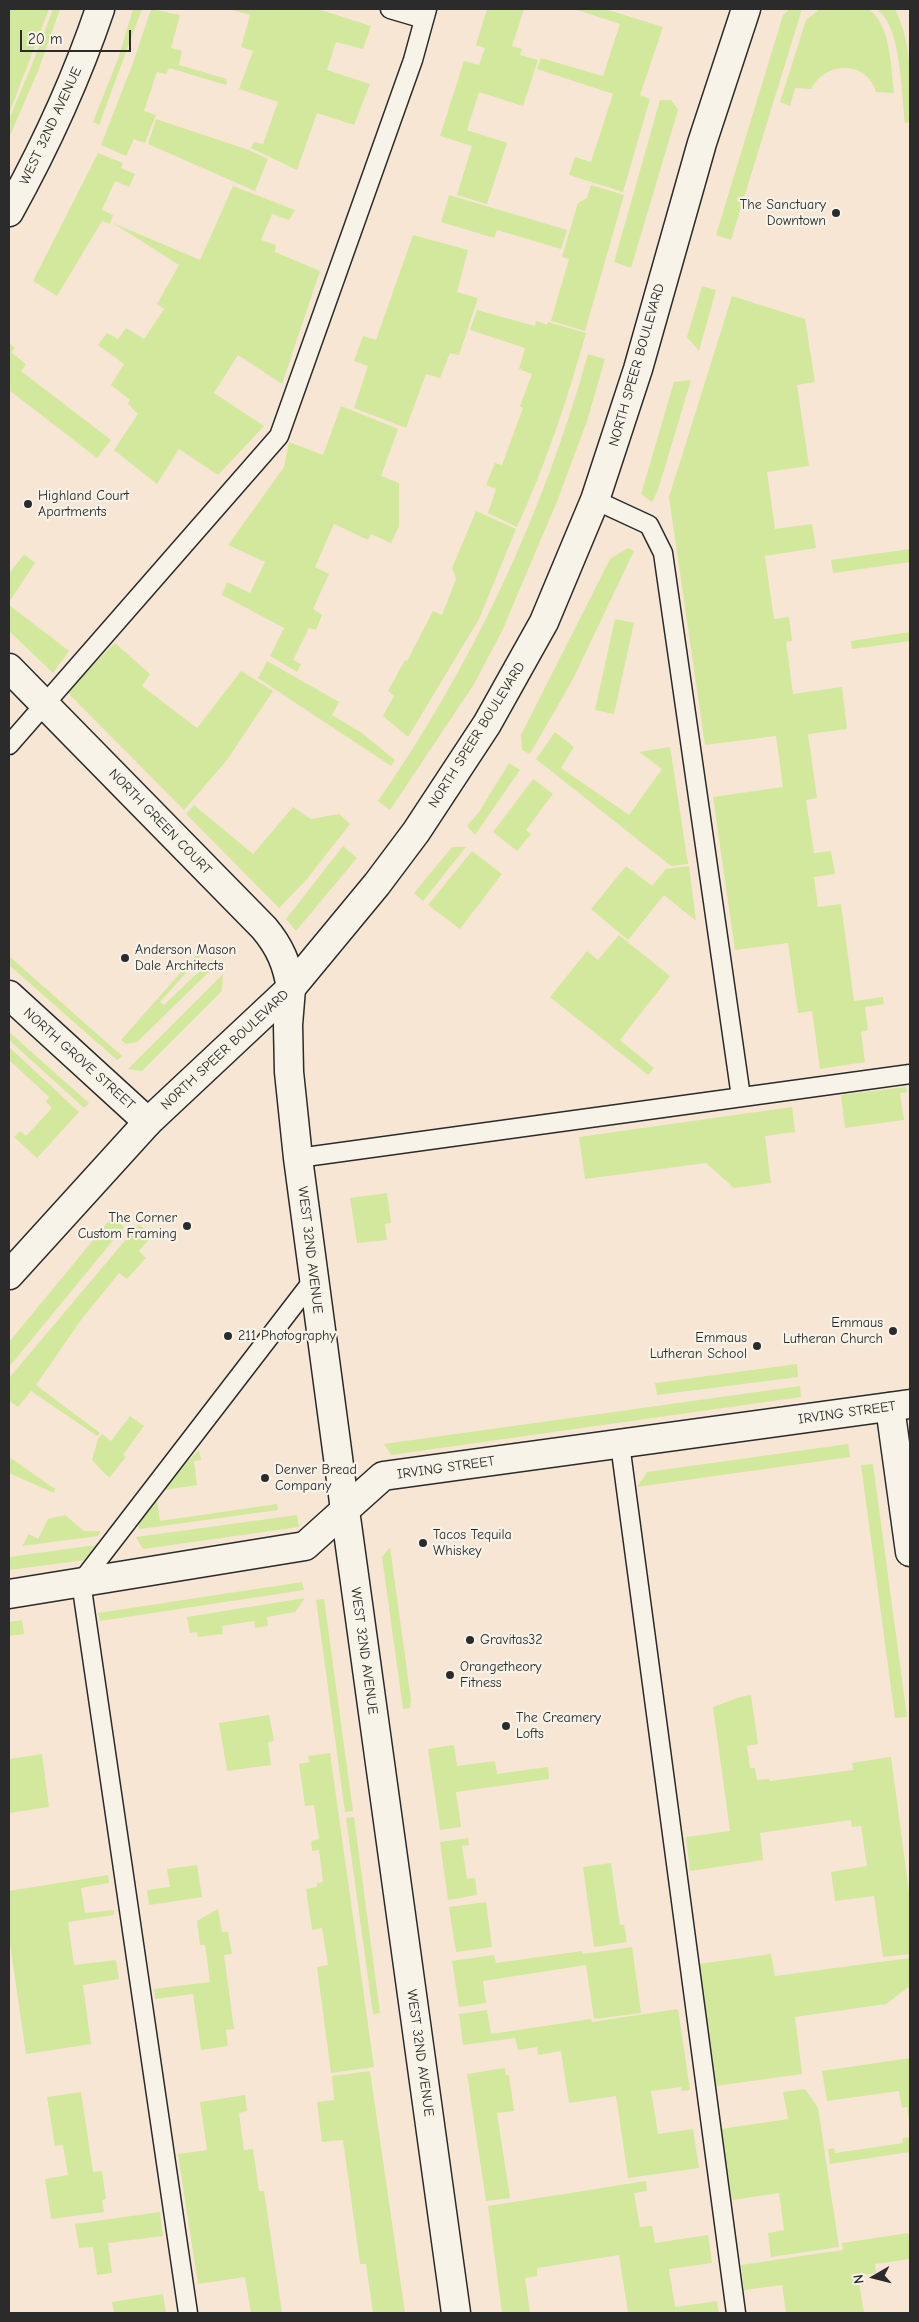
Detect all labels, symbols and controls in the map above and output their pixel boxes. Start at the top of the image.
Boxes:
scale bar [22,20,134,52]
text: 20 m [28,30,62,48]
street label: WEST 32ND AVENUE [16,64,86,188]
place label: The Sanctuary Downtown [740,197,826,230]
marker: The Sanctuary Downtown [830,207,842,219]
street label: NORTH SPEER BOULEVARD [606,282,668,448]
place label: Highland Court Apartments [38,488,129,520]
marker: Highland Court Apartments [22,498,34,510]
street label: NORTH SPEER BOULEVARD [425,659,529,811]
street label: NORTH GREEN COURT [105,766,215,878]
place label: Anderson Mason Dale Architects [135,942,236,974]
marker: Anderson Mason Dale Architects [119,952,131,964]
street label: NORTH SPEER BOULEVARD [158,986,292,1114]
street label: NORTH GROVE STREET [20,1005,138,1113]
street label: WEST 32ND AVENUE [294,1185,326,1315]
place label: The Corner Custom Framing [78,1210,177,1242]
marker: The Corner Custom Framing [181,1220,193,1232]
place label: Emmaus Lutheran Church [783,1315,883,1348]
marker: Emmaus Lutheran Church [887,1325,899,1337]
place label: 211 Photography [238,1328,336,1344]
marker: 211 Photography [222,1330,234,1342]
place label: Emmaus Lutheran School [650,1330,747,1362]
marker: Emmaus Lutheran School [751,1340,763,1352]
street label: IRVING STREET [797,1398,897,1428]
street label: IRVING STREET [396,1453,496,1483]
place label: Denver Bread Company [275,1462,357,1494]
marker: Denver Bread Company [259,1472,271,1484]
place label: Tacos Tequila Whiskey [433,1527,512,1560]
marker: Tacos Tequila Whiskey [417,1537,429,1549]
street label: WEST 32ND AVENUE [347,1586,381,1716]
place label: Gravitas32 [480,1632,543,1648]
marker: Gravitas32 [464,1634,476,1646]
place label: Orangetheory Fitness [460,1659,541,1691]
marker: Orangetheory Fitness [444,1669,456,1681]
place label: The Creamery Lofts [516,1710,601,1742]
marker: The Creamery Lofts [500,1720,512,1732]
street label: WEST 32ND AVENUE [403,1988,437,2118]
north arrow [849,2252,899,2302]
text: N [850,2273,868,2285]

